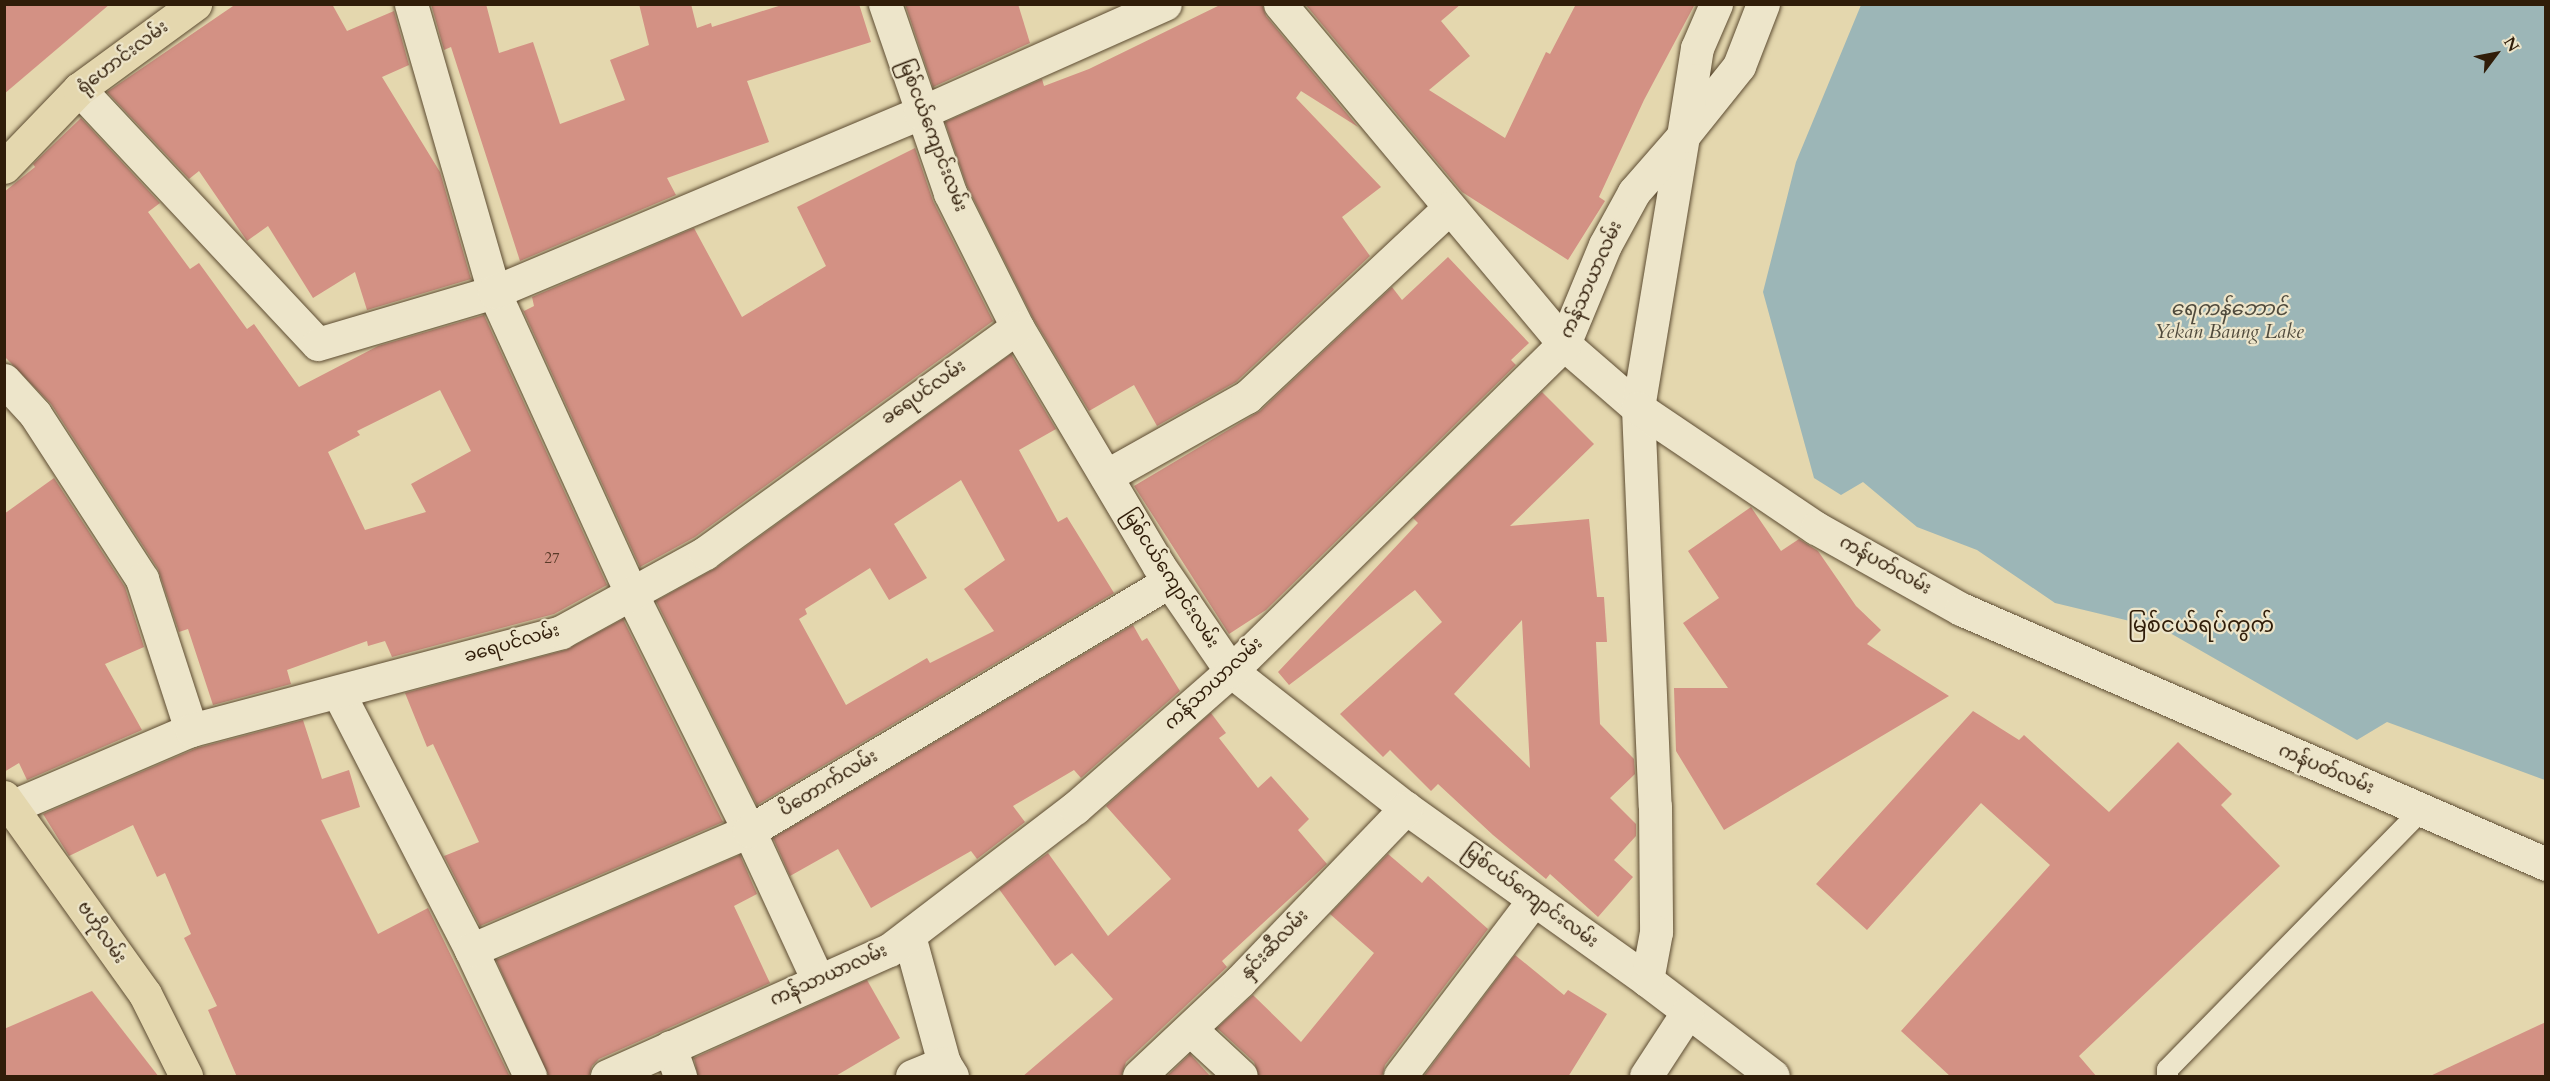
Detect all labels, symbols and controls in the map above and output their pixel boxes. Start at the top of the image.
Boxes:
street label: ရုံဟောင်းလမ်း [73,17,173,99]
north arrow [2466,24,2526,84]
text: N [2498,33,2524,56]
street label: မြစ်ငယ်ကျောင်းလမ်း [893,57,971,215]
street label: ကန်သာယာလမ်း [1556,218,1628,342]
water label: ရေကန်ဘောင် Yekan Baung Lake [2154,297,2304,344]
street label: ခရေပင်လမ်း [878,356,970,430]
street label: မြစ်ငယ်ကျောင်းလမ်း [1117,506,1223,652]
street label: ကန်ပတ်လမ်း [1835,532,1935,600]
house number: 27 [544,550,560,568]
district label: မြစ်ငယ်ရပ်ကွက် [2128,613,2274,639]
street label: ခရေပင်လမ်း [462,620,562,668]
street label: ကန်သာယာလမ်း [1161,633,1267,735]
street label: ကန်ပတ်လမ်း [2275,740,2377,800]
street label: ပိတောက်လမ်း [776,746,882,822]
street label: မြစ်ငယ်ကျောင်းလမ်း [1458,841,1602,953]
street label: ဗဟိုလမ်း [72,898,130,968]
street label: နှင်းဆီလမ်း [1237,906,1313,984]
street label: ကန်သာယာလမ်း [767,940,891,1012]

